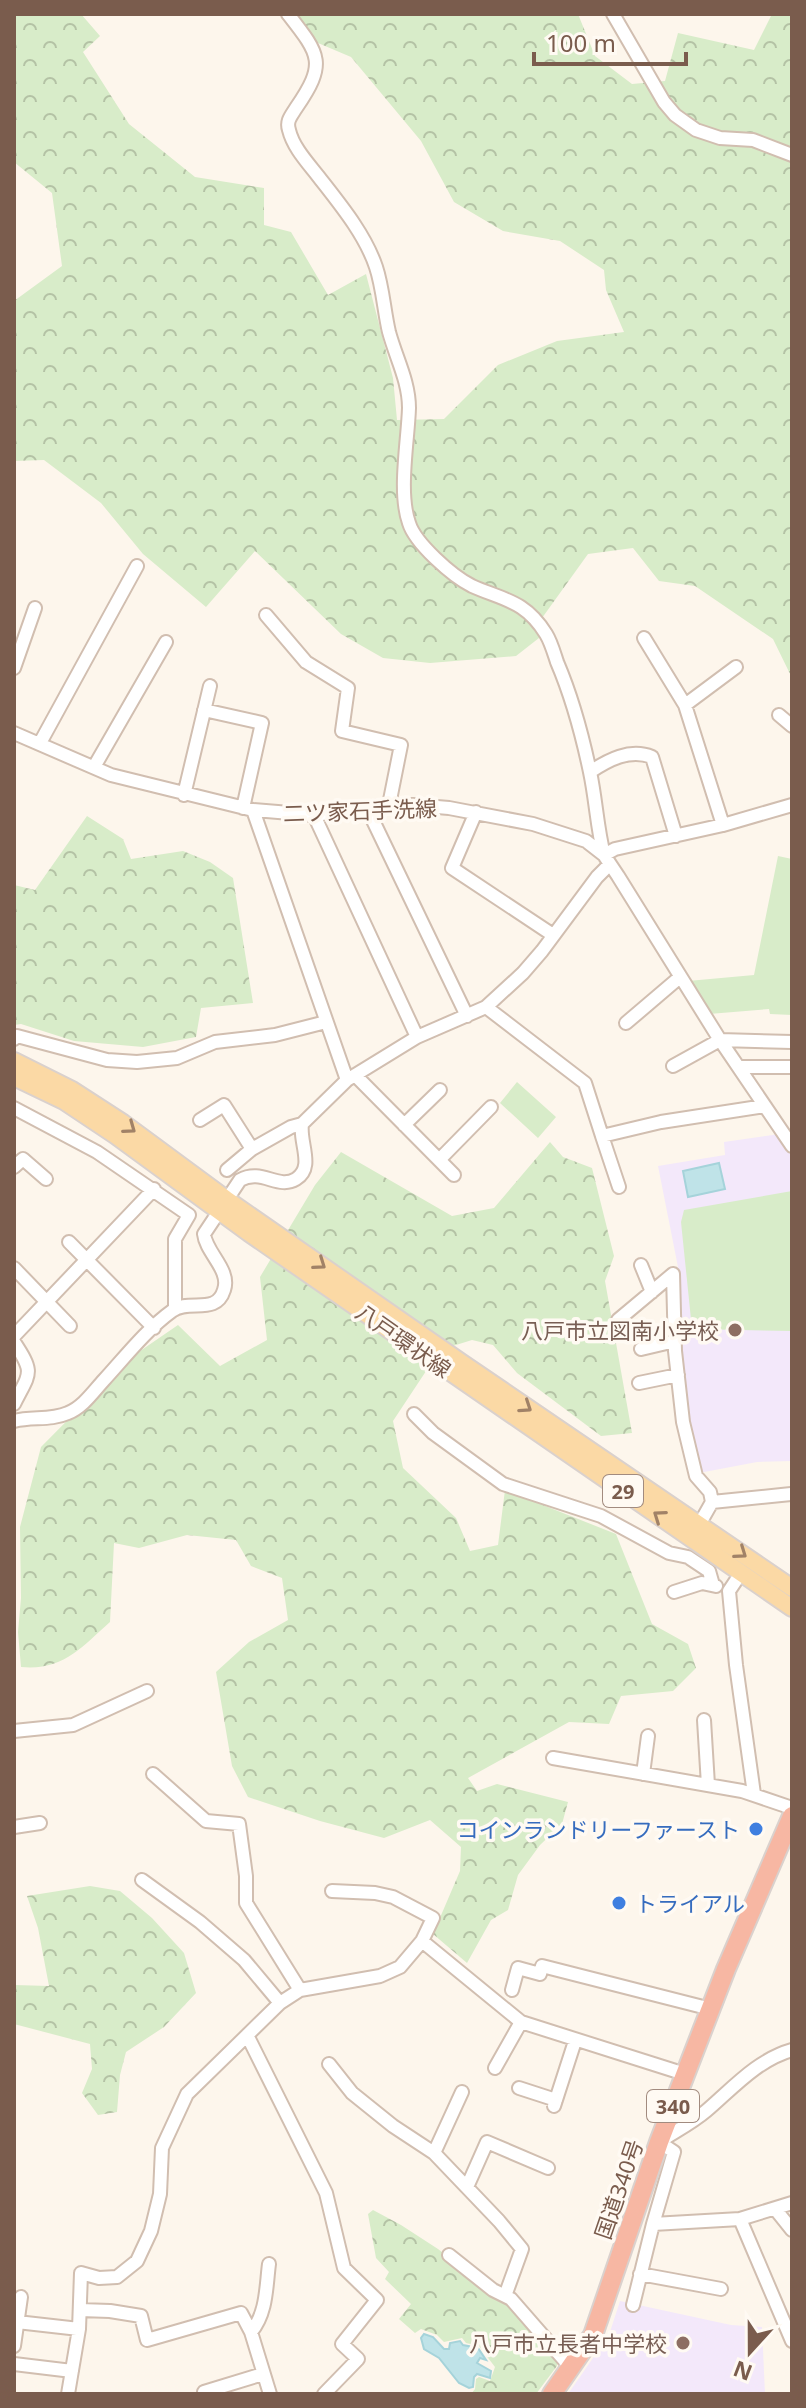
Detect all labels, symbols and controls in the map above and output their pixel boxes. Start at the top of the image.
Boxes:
scale bar [534,16,686,66]
text: 100 m [546,26,616,59]
street label: 二ツ家石手洗線 [283,792,437,828]
one-way arrow [121,1118,135,1133]
one-way arrow [312,1254,326,1269]
street label: 八戸環状線 [350,1296,458,1384]
place label: 八戸市立図南小学校 [521,1315,719,1345]
marker: 八戸市立図南小学校 [726,1321,744,1339]
one-way arrow [518,1397,532,1412]
road number: 29 [603,1475,643,1507]
one-way arrow [653,1511,667,1526]
one-way arrow [733,1543,747,1558]
place label: コインランドリーファースト [456,1814,740,1844]
marker: コインランドリーファースト [747,1820,765,1838]
place label: トライアル [635,1888,745,1918]
marker: トライアル [610,1894,628,1912]
road number: 340 [647,2090,699,2122]
street label: 国道340号 [587,2135,649,2243]
north arrow [710,2312,790,2392]
place label: 八戸市立長者中学校 [469,2328,667,2358]
marker: 八戸市立長者中学校 [674,2334,692,2352]
text: N [729,2354,756,2389]

